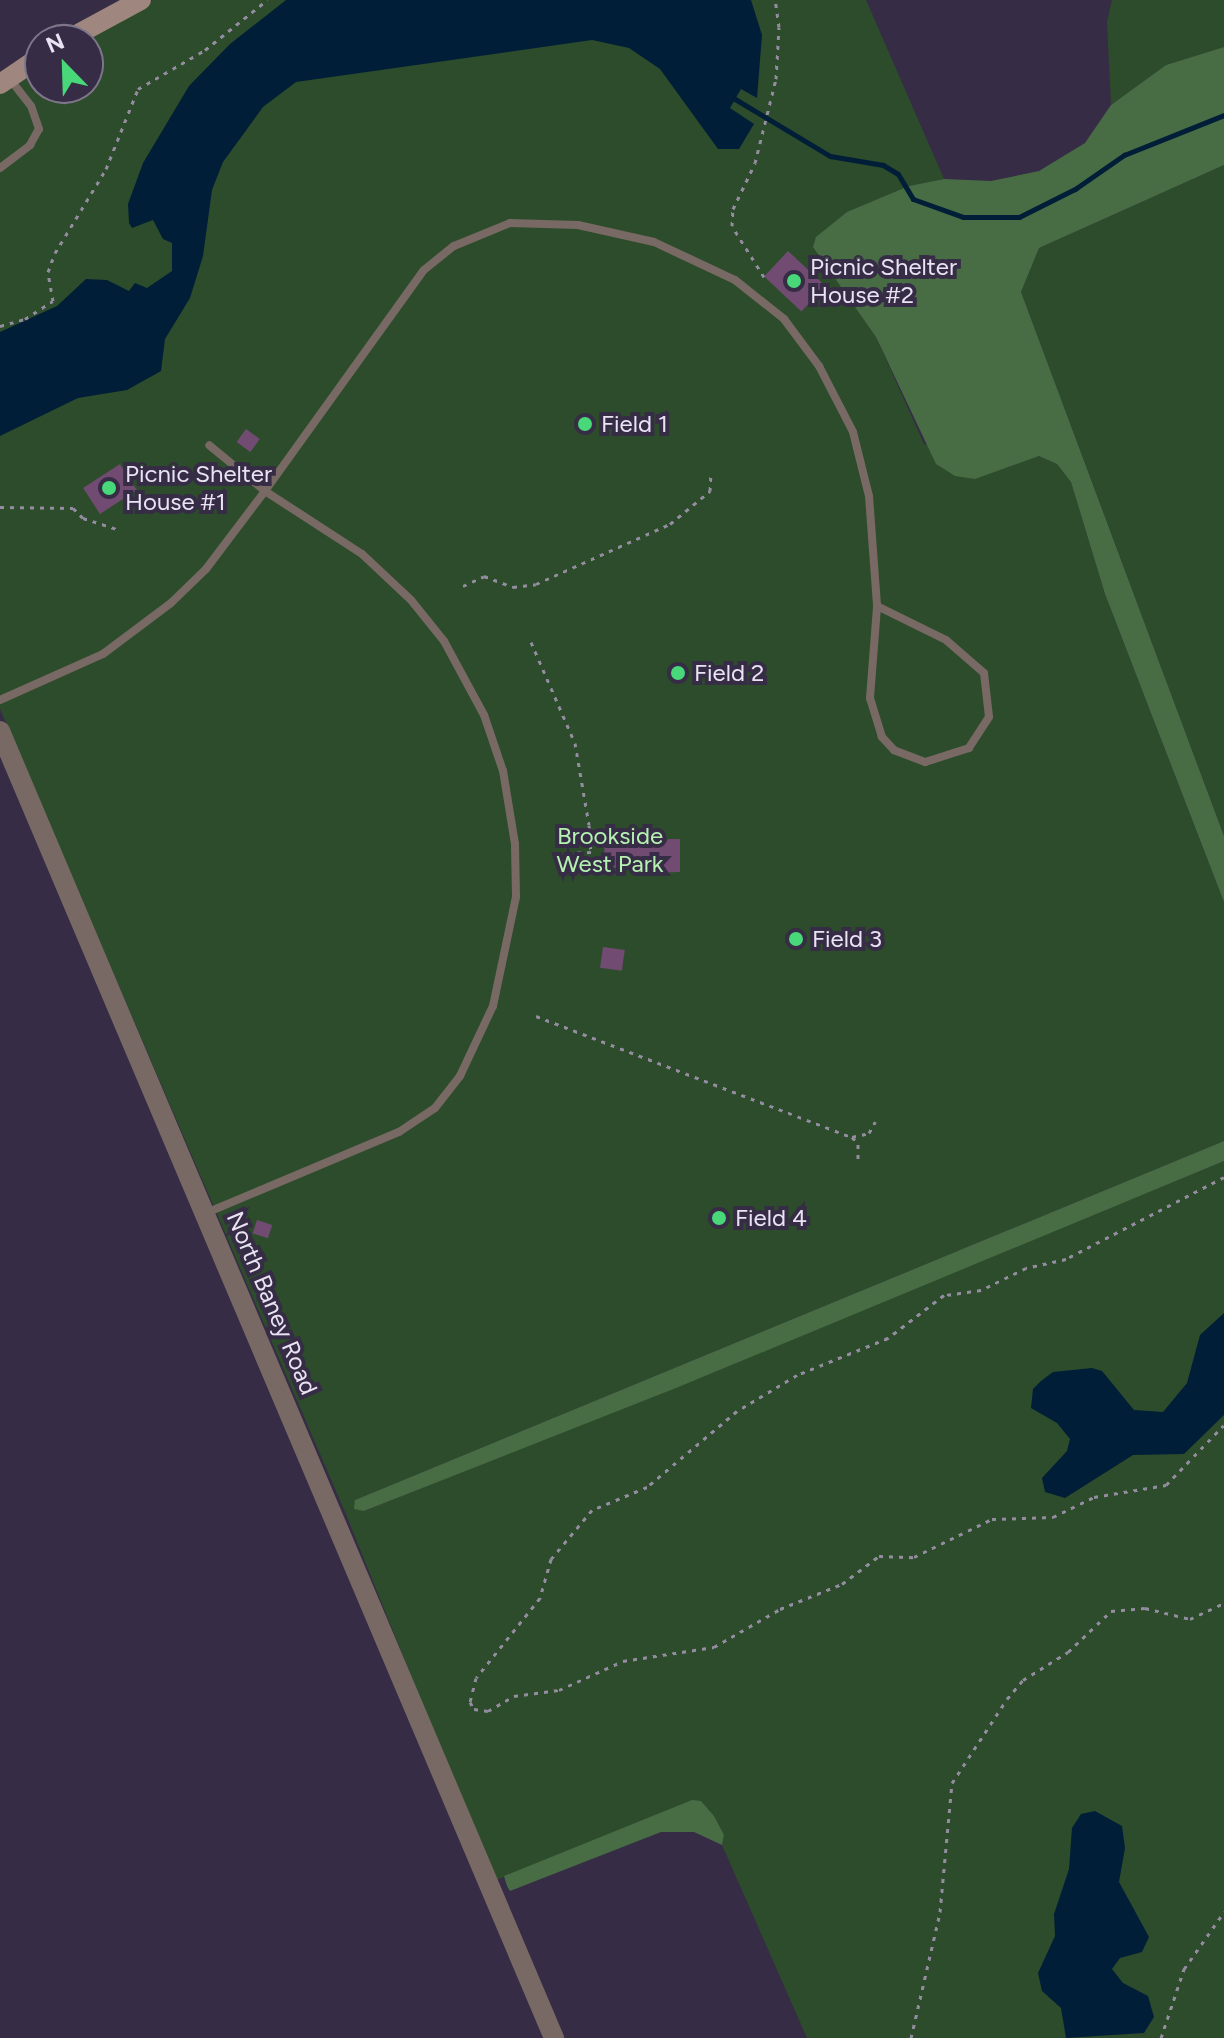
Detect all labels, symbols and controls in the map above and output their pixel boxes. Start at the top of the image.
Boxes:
north arrow [24,24,104,104]
text: N [42,28,68,59]
place label: Picnic Shelter House #2 [810,253,957,309]
marker: Picnic Shelter House #2 [785,272,803,290]
place label: Field 1 [601,410,668,438]
marker: Field 1 [576,415,594,433]
place label: Picnic Shelter House #1 [125,460,272,516]
marker: Picnic Shelter House #1 [100,479,118,497]
place label: Field 2 [694,659,764,687]
marker: Field 2 [669,664,687,682]
park label: Brookside West Park [557,822,663,878]
place label: Field 3 [812,925,882,953]
marker: Field 3 [787,930,805,948]
place label: Field 4 [735,1204,807,1232]
street label: North Baney Road [220,1207,324,1399]
marker: Field 4 [710,1209,728,1227]

